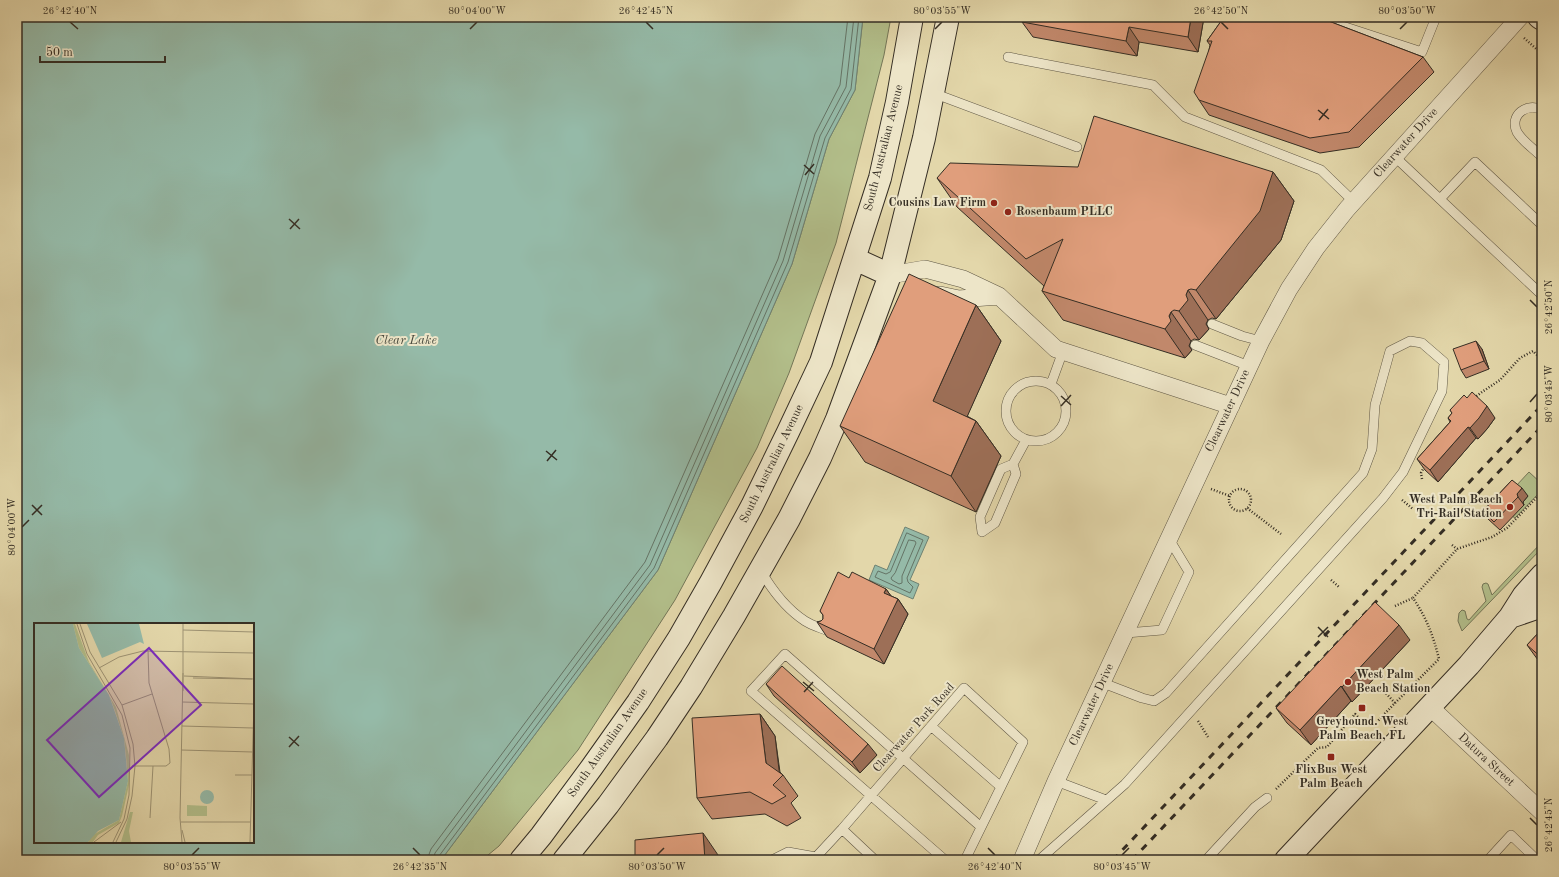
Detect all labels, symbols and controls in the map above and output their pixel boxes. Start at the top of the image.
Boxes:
text: 26°42'40"N [43,6,98,16]
text: 80°04'00"W [448,6,506,16]
text: 26°42'45"N [619,6,674,16]
text: 80°03'55"W [913,6,971,16]
text: 26°42'50"N [1194,6,1249,16]
text: 80°03'50"W [1378,6,1436,16]
scale bar [40,38,165,64]
text: 50 m [46,46,73,59]
street label: South Australian Avenue [862,83,906,213]
street label: Clearwater Drive [1372,105,1441,180]
place label: Cousins Law Firm [889,197,986,209]
marker: Cousins Law Firm [989,198,999,208]
place label: Rosenbaum PLLC [1016,206,1113,218]
marker: Rosenbaum PLLC [1003,207,1013,217]
text: 26°42'50"N [1544,279,1554,334]
water label: Clear Lake [375,334,437,347]
text: 80°03'45"W [1544,365,1554,423]
street label: Clearwater Drive [1204,368,1253,454]
street label: South Australian Avenue [738,402,806,525]
place label: West Palm Beach Tri-Rail Station [1408,494,1502,520]
text: 80°04'00"W [7,498,17,556]
marker: West Palm Beach Tri-Rail Station [1505,502,1515,512]
inset map [34,623,254,843]
street label: Clearwater Drive [1068,662,1117,748]
place label: West Palm Beach Station [1356,669,1431,695]
marker: West Palm Beach Station [1343,677,1353,687]
street label: Clearwater Park Road [871,681,957,775]
street label: South Australian Avenue [566,686,650,800]
marker: Greyhound. West Palm Beach, FL [1357,703,1367,713]
place label: Greyhound. West Palm Beach, FL [1316,716,1409,742]
street label: Datura Street [1456,731,1516,789]
marker: FlixBus West Palm Beach [1326,752,1336,762]
place label: FlixBus West Palm Beach [1295,764,1368,790]
text: 26°42'45"N [1544,797,1554,852]
text: 80°03'55"W [163,862,221,872]
text: 26°42'35"N [393,862,448,872]
text: 80°03'50"W [628,862,686,872]
text: 26°42'40"N [968,862,1023,872]
text: 80°03'45"W [1093,862,1151,872]

